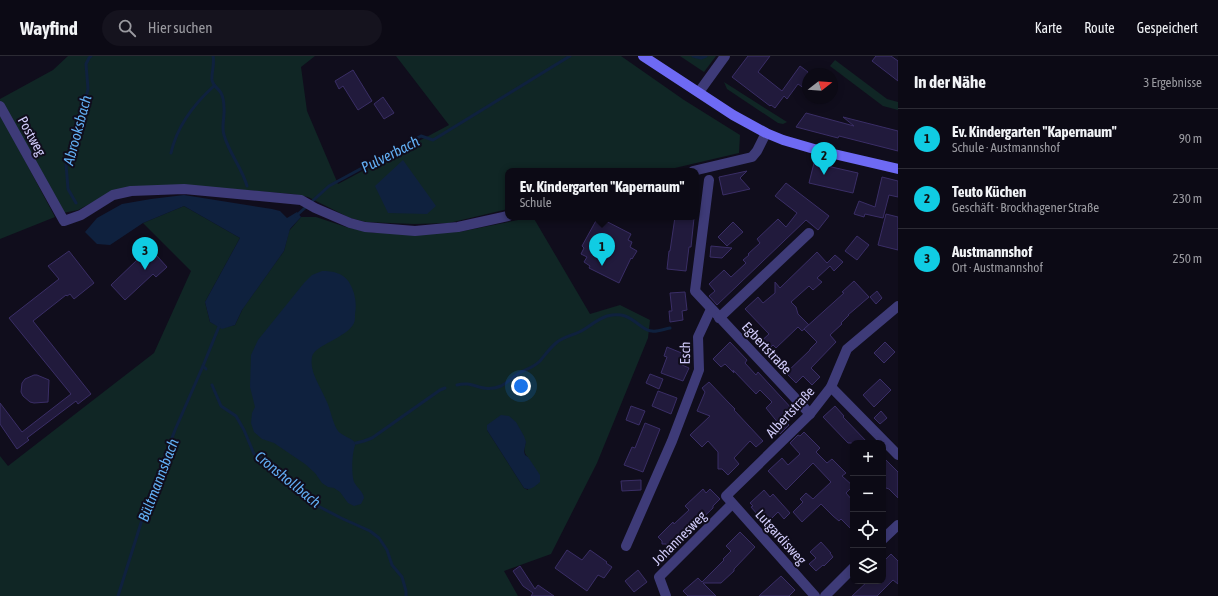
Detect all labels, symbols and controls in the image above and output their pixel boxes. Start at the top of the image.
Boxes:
search box [102,10,382,46]
text: Wayfind [20,17,78,39]
icon: search [116,17,138,39]
text: Hier suchen [148,19,213,36]
text: Karte [1035,20,1062,36]
text: Route [1084,20,1115,36]
text: Gespeichert [1137,20,1198,36]
north arrow [802,68,838,104]
text: In der Nähe [914,72,986,92]
text: 3 Ergebnisse [1143,75,1202,90]
water label: Abrooksbach [59,93,94,168]
street label: Postweg [15,113,49,159]
text: Ev. Kindergarten "Kapernaum" [952,123,1117,140]
text: 1 [924,131,930,146]
text: 90 m [1179,131,1202,146]
water label: Pulverbach [358,132,422,176]
text: Schule · Austmannshof [952,140,1060,155]
pin: 2 [811,142,837,175]
popup [505,168,699,220]
text: Ev. Kindergarten "Kapernaum" [520,178,684,195]
text: Teuto Küchen [952,183,1026,200]
text: 2 [924,191,930,206]
text: 230 m [1173,191,1202,206]
text: Schule [520,195,552,210]
text: Geschäft · Brockhagener Straße [952,200,1099,215]
pin: 1 [589,233,615,266]
pin: 3 [132,237,158,270]
text: Austmannshof [952,243,1032,260]
text: 3 [924,251,930,266]
text: 250 m [1173,251,1202,266]
text: Ort · Austmannshof [952,260,1043,275]
street label: Egbertstraße [739,319,795,377]
street label: Esch [677,341,693,365]
your location [511,376,531,396]
street label: Albertstraße [762,383,818,441]
water label: Bültmannsbach [134,436,182,524]
map controls [850,440,886,584]
button: + [850,440,886,476]
water label: Cronshollbach [252,447,324,511]
button: − [850,476,886,512]
street label: Lutgardisweg [752,506,810,568]
street label: Johannesweg [649,508,709,568]
button: locate [850,512,886,548]
button: layers [850,548,886,584]

